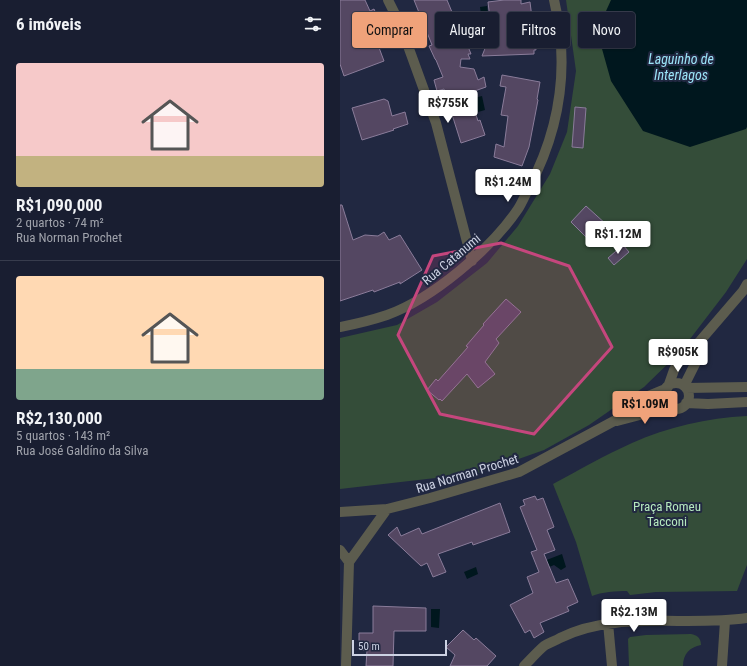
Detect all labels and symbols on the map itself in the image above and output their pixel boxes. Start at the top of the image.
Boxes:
water label: Laguinho de Interlagos [648,51,714,83]
pin: R$755K [415,90,481,124]
pin: R$1.24M [471,169,545,203]
pin: R$1.12M [581,221,655,255]
street label: Rua Catanumi [419,231,484,288]
pin: R$905K [645,339,711,373]
pin: R$1.09M [608,391,682,425]
street label: Rua Norman Prochet [414,451,520,496]
park label: Praça Romeu Tacconi [633,499,701,529]
pin: R$2.13M [597,599,671,633]
scale bar [352,638,447,657]

